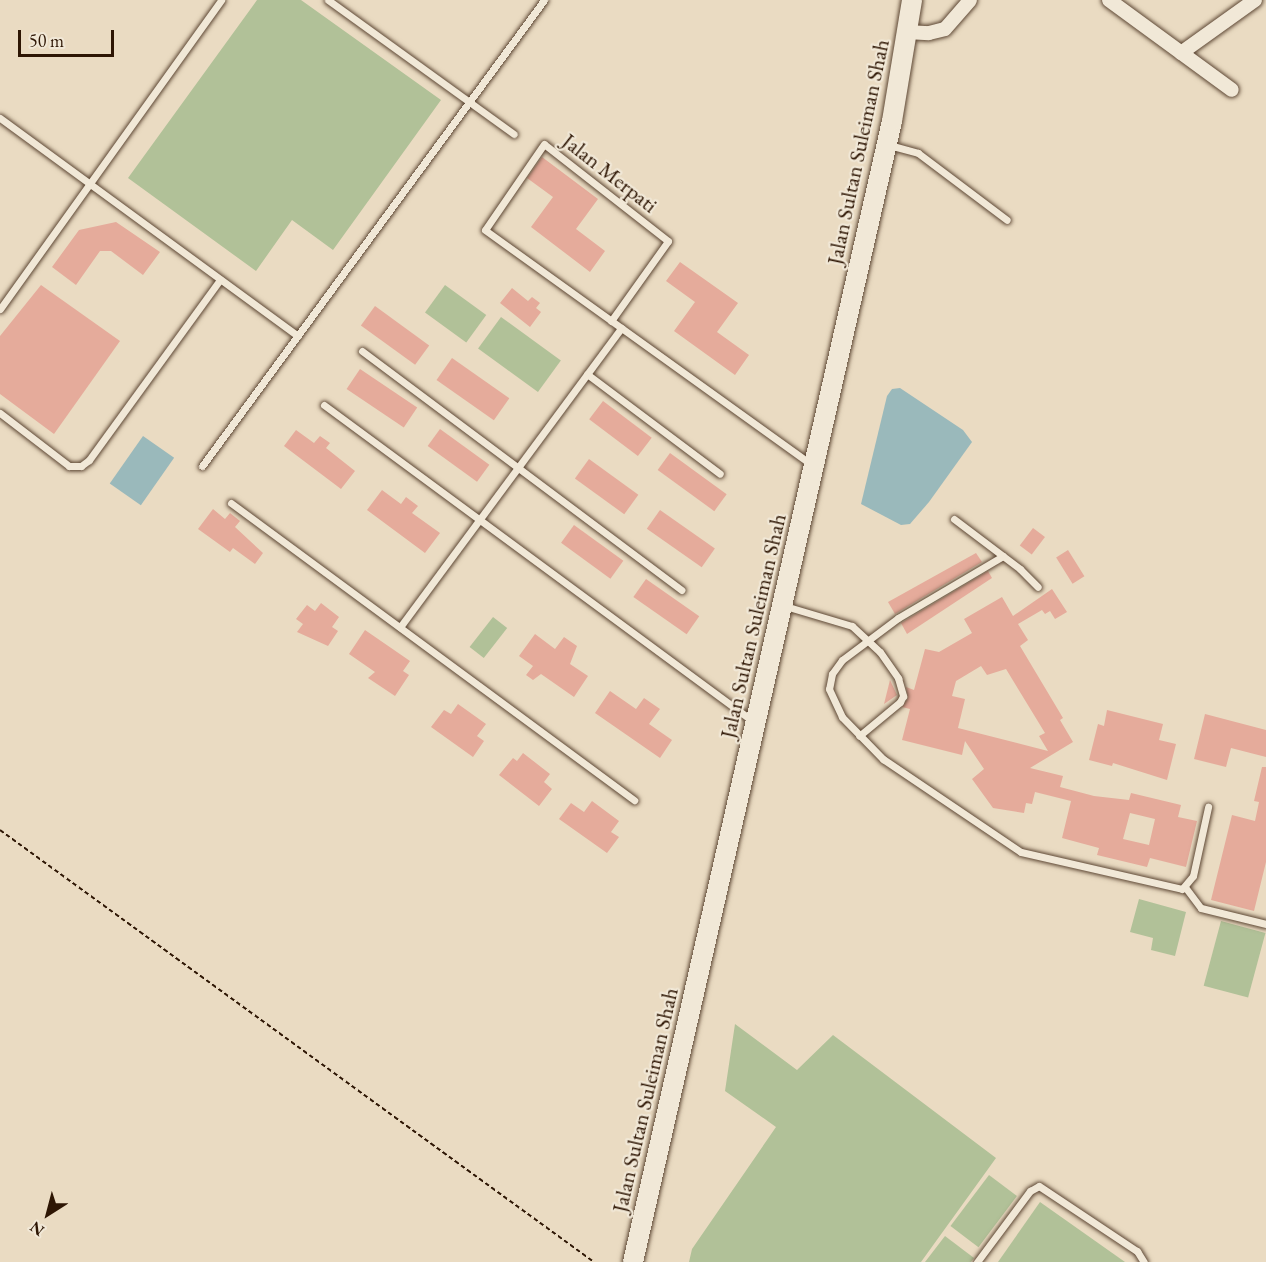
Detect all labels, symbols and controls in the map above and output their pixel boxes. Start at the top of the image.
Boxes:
scale bar [21,18,117,56]
text: 50 m [29,29,64,52]
street label: Jalan Sultan Suleiman Shah [821,37,895,267]
street label: Jalan Merpati [557,128,663,218]
street label: Jalan Sultan Suleiman Shah [714,511,792,741]
street label: Jalan Sultan Suleiman Shah [606,985,684,1215]
north arrow [18,1184,78,1244]
text: N [26,1217,49,1241]

